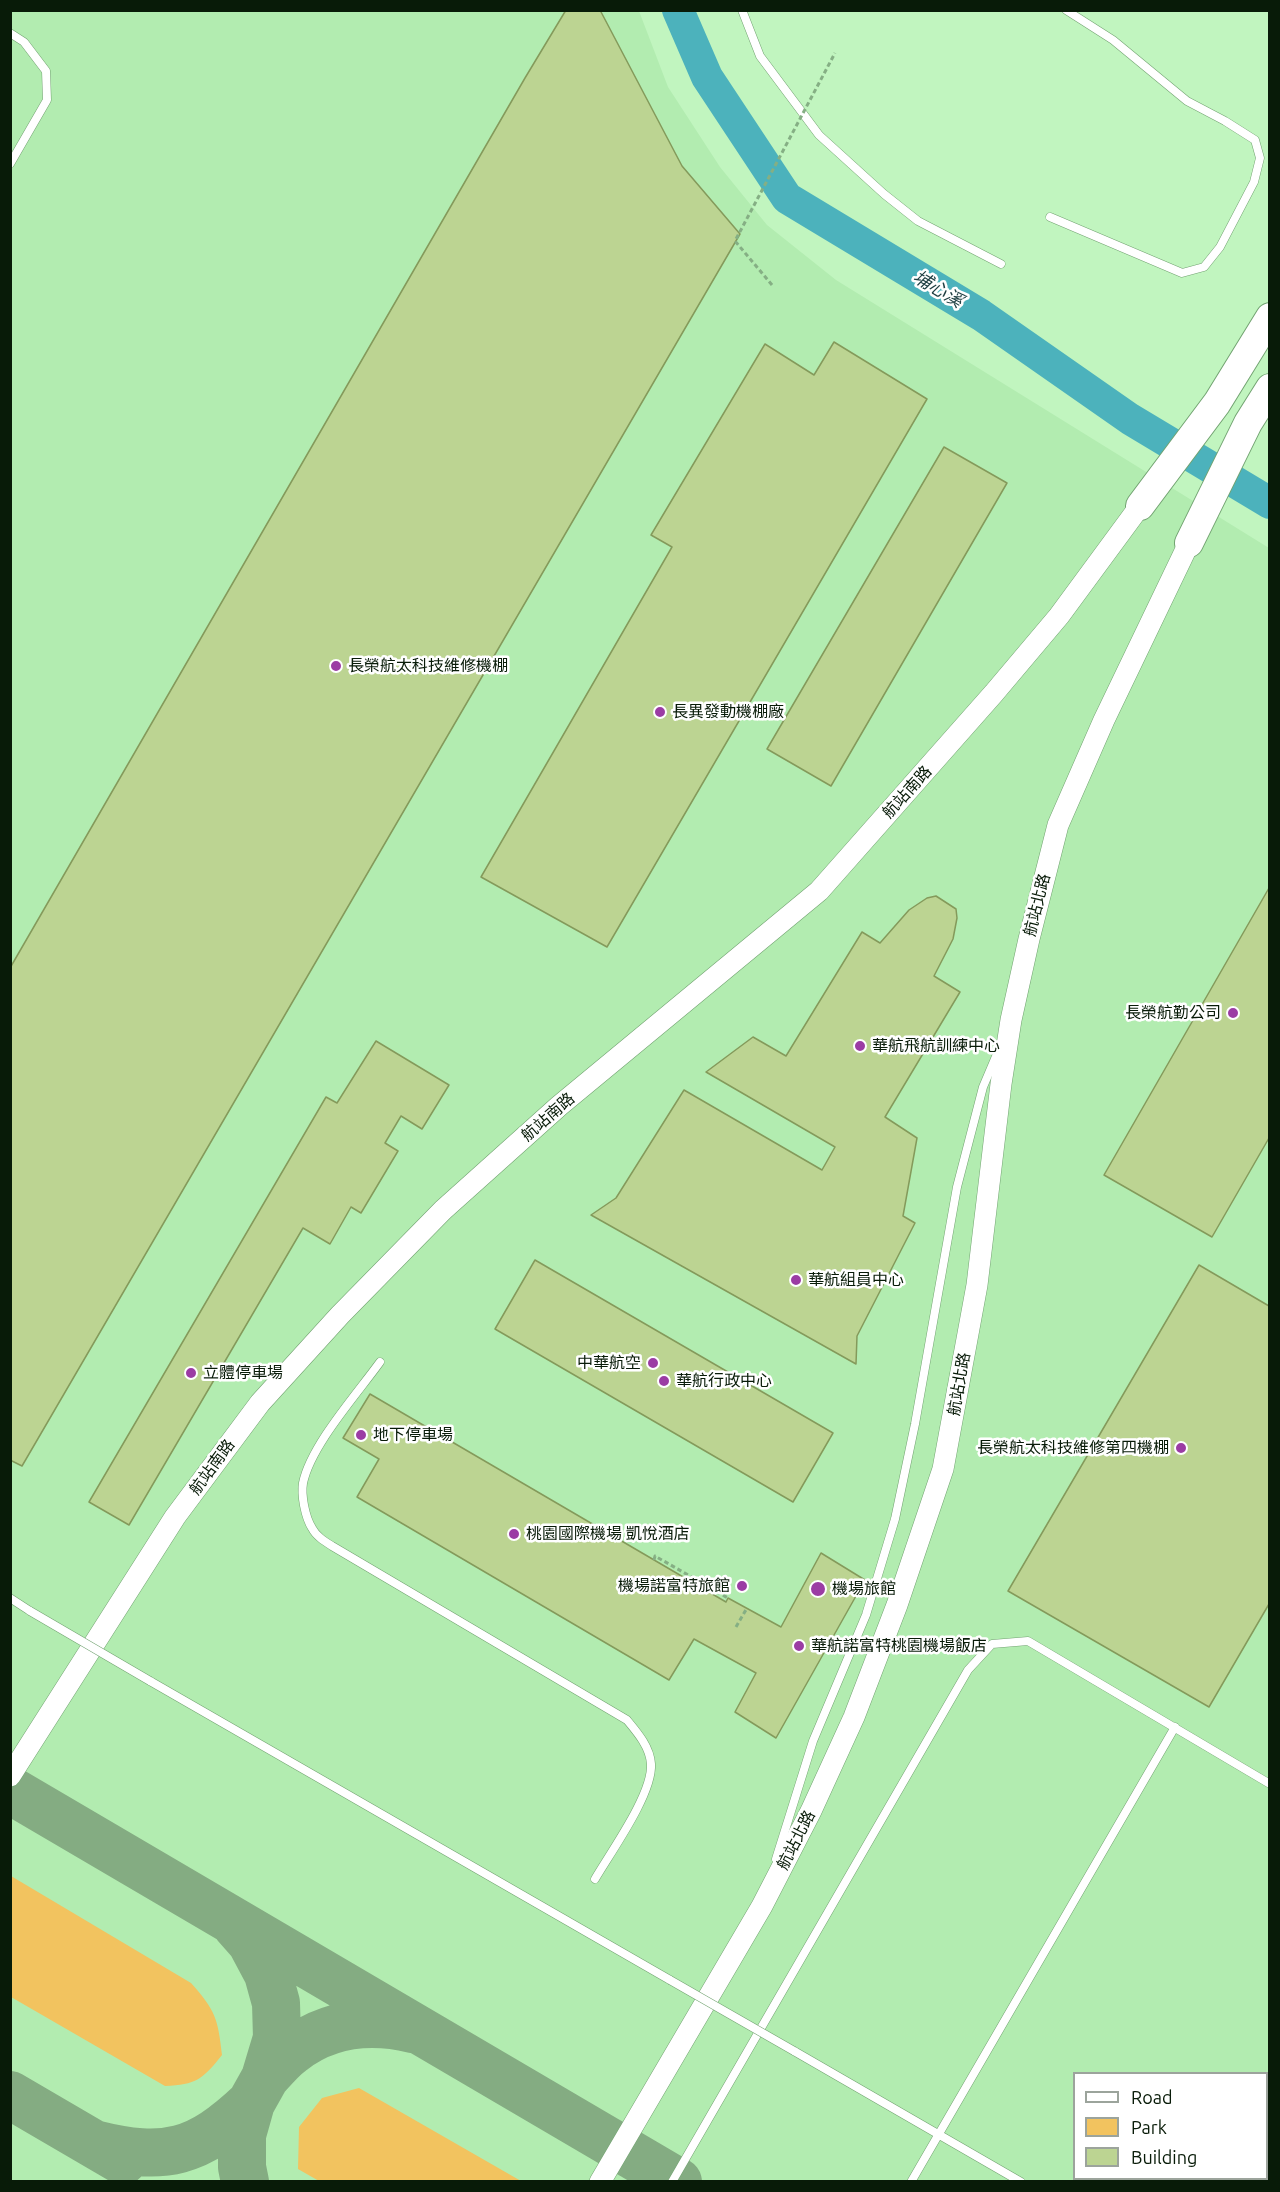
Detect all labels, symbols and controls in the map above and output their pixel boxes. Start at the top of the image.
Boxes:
water label: 埔心溪 [909,266,967,312]
place label: 長榮航太科技維修機棚 [348,656,508,676]
marker: 長榮航太科技維修機棚 [329,659,343,673]
place label: 長異發動機棚廠 [672,702,784,722]
marker: 長異發動機棚廠 [653,705,667,719]
street label: 航站南路 [878,762,936,822]
street label: 航站北路 [1020,872,1054,938]
place label: 長榮航勤公司 [1125,1003,1221,1023]
marker: 長榮航勤公司 [1226,1006,1240,1020]
place label: 華航飛航訓練中心 [872,1036,1000,1056]
marker: 華航飛航訓練中心 [853,1039,867,1053]
street label: 航站南路 [518,1089,578,1145]
place label: 華航組員中心 [808,1270,904,1290]
marker: 華航組員中心 [789,1273,803,1287]
street label: 航站北路 [944,1351,974,1417]
place label: 中華航空 [577,1353,641,1373]
marker: 中華航空 [646,1356,660,1370]
place label: 立體停車場 [203,1363,283,1383]
marker: 立體停車場 [184,1366,198,1380]
place label: 華航行政中心 [676,1371,772,1391]
marker: 華航行政中心 [657,1374,671,1388]
place label: 地下停車場 [373,1425,453,1445]
marker: 地下停車場 [354,1428,368,1442]
street label: 航站南路 [185,1435,239,1499]
place label: 長榮航太科技維修第四機棚 [977,1438,1169,1458]
marker: 長榮航太科技維修第四機棚 [1174,1441,1188,1455]
place label: 桃園國際機場 凱悅酒店 [526,1524,690,1544]
marker: 桃園國際機場 凱悅酒店 [507,1527,521,1541]
place label: 機場諾富特旅館 [618,1576,730,1596]
marker: 機場諾富特旅館 [735,1579,749,1593]
place label: 機場旅館 [832,1579,896,1599]
marker: 機場旅館 [809,1580,827,1598]
place label: 華航諾富特桃園機場飯店 [811,1636,987,1656]
marker: 華航諾富特桃園機場飯店 [792,1639,806,1653]
street label: 航站北路 [773,1807,819,1873]
legend [1073,2072,1268,2180]
text: Road [1131,2087,1173,2107]
text: Park [1131,2117,1167,2137]
text: Building [1131,2147,1197,2167]

